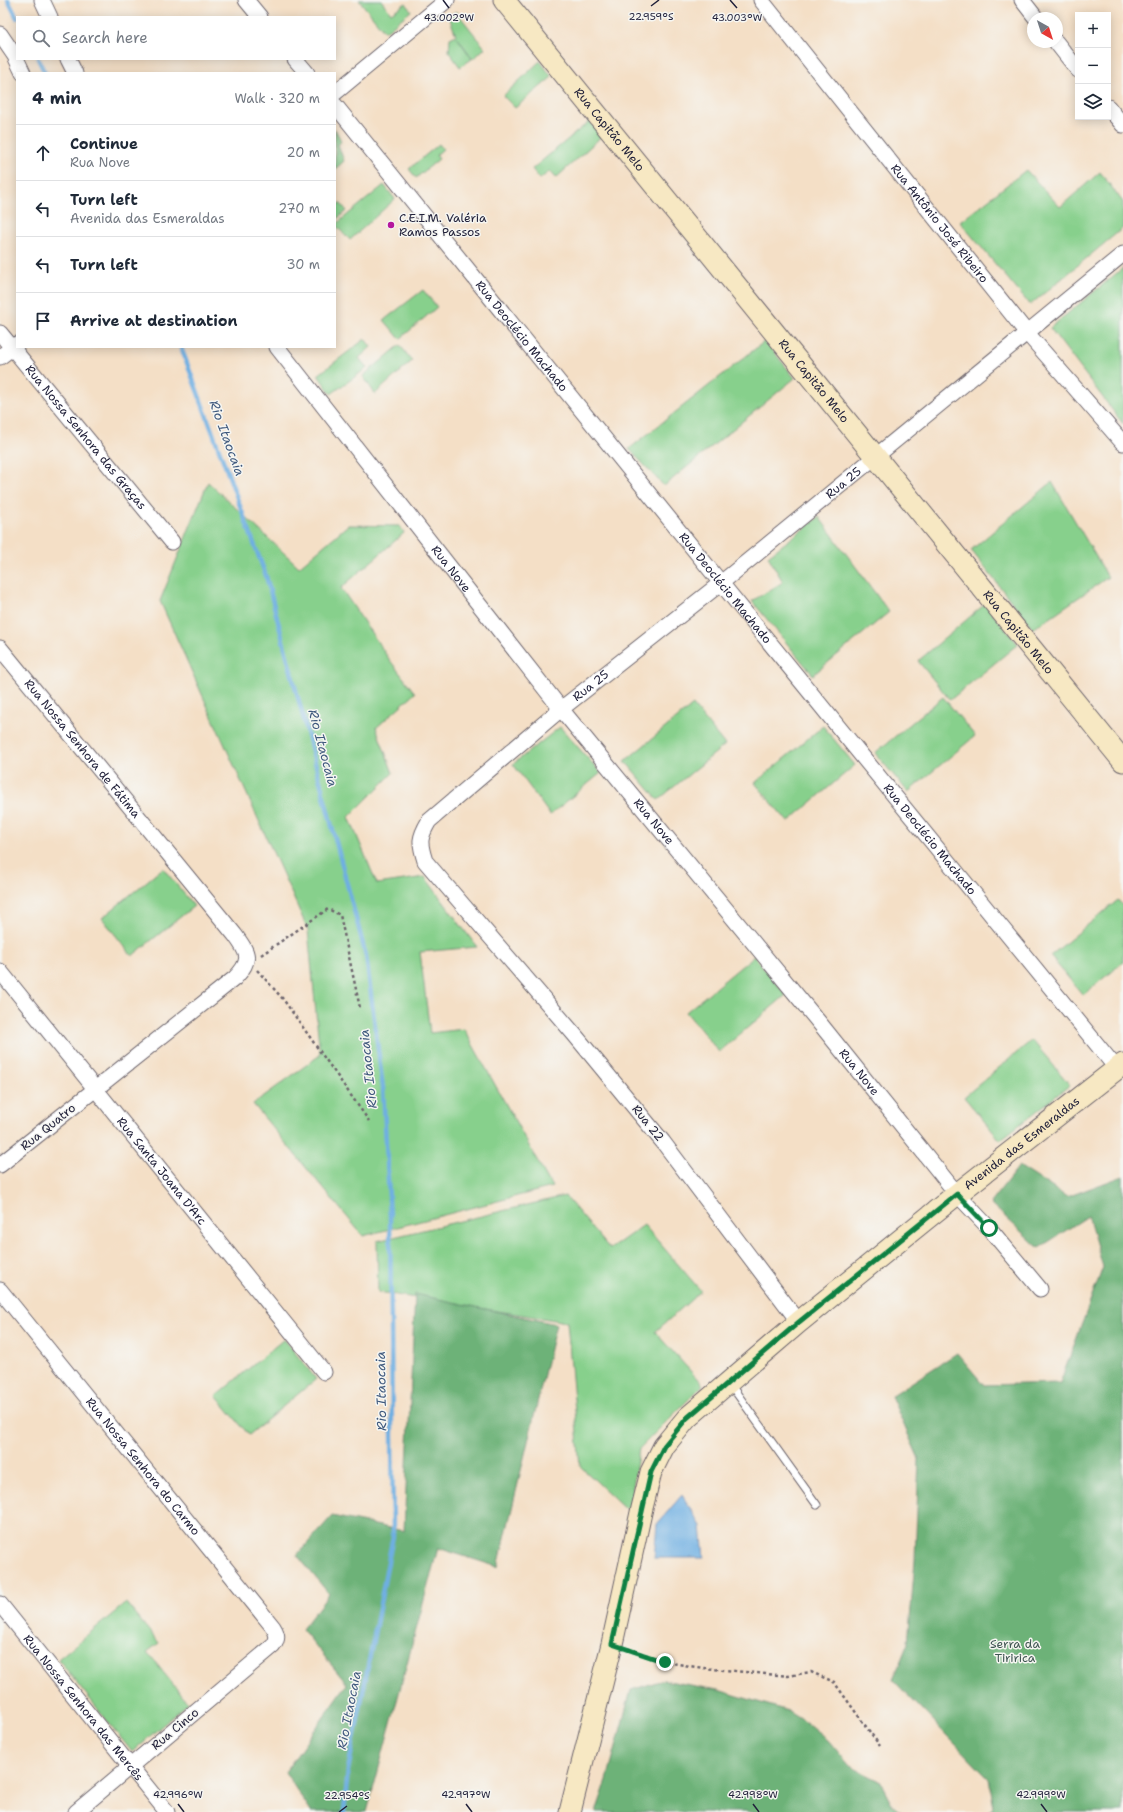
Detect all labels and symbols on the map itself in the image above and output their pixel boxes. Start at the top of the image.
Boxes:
text: 22.959°S [628,10,674,23]
text: 43.002°W [424,11,475,24]
text: 43.003°W [712,11,763,24]
north arrow [1027,12,1063,48]
street label: Rua Capitão Melo [571,84,648,175]
street label: Rua Antônio José Ribeiro [887,161,992,286]
place label: C.E.I.M. Valéria Ramos Passos [399,210,487,240]
marker: C.E.I.M. Valéria Ramos Passos [386,220,396,230]
street label: Rua Deoclécio Machado [472,277,571,395]
street label: Rua Capitão Melo [775,336,853,426]
street label: Rua Nossa Senhora das Graças [22,362,150,513]
water label: Rio Itaocaia [205,398,249,478]
street label: Rua 25 [822,463,865,502]
street label: Rua Deoclécio Machado [675,529,775,647]
street label: Rua Nove [428,542,475,596]
street label: Rua Capitão Melo [979,587,1057,677]
street label: Rua 25 [569,666,612,705]
street label: Rua Nossa Senhora de Fátima [21,676,144,822]
water label: Rio Itaocaia [304,707,342,789]
street label: Rua Deoclécio Machado [880,780,980,898]
street label: Rua Nove [630,795,678,848]
water label: Rio Itaocaia [355,1029,381,1109]
street label: Rua Nove [835,1046,883,1099]
street label: Avenida das Esmeraldas [961,1093,1083,1194]
street label: Rua Quatro [17,1100,79,1154]
street label: Rua 22 [628,1101,668,1145]
street label: Rua Santa Joana D'Arc [113,1114,210,1228]
route start [980,1219,998,1237]
water label: Rio Itaocaia [372,1351,390,1431]
street label: Rua Nossa Senhora do Carmo [82,1394,204,1539]
street label: Rua Nossa Senhora das Mercês [20,1631,147,1784]
park label: Serra da Tiririca [990,1636,1040,1666]
route end [656,1653,674,1671]
water label: Rio Itaocaia [333,1669,365,1751]
street label: Rua Cinco [148,1704,202,1754]
text: 42.996°W [153,1788,203,1801]
text: 42.997°W [441,1788,491,1801]
text: 42.998°W [728,1788,778,1801]
text: 42.999°W [1016,1788,1066,1801]
text: 22.954°S [324,1789,370,1802]

